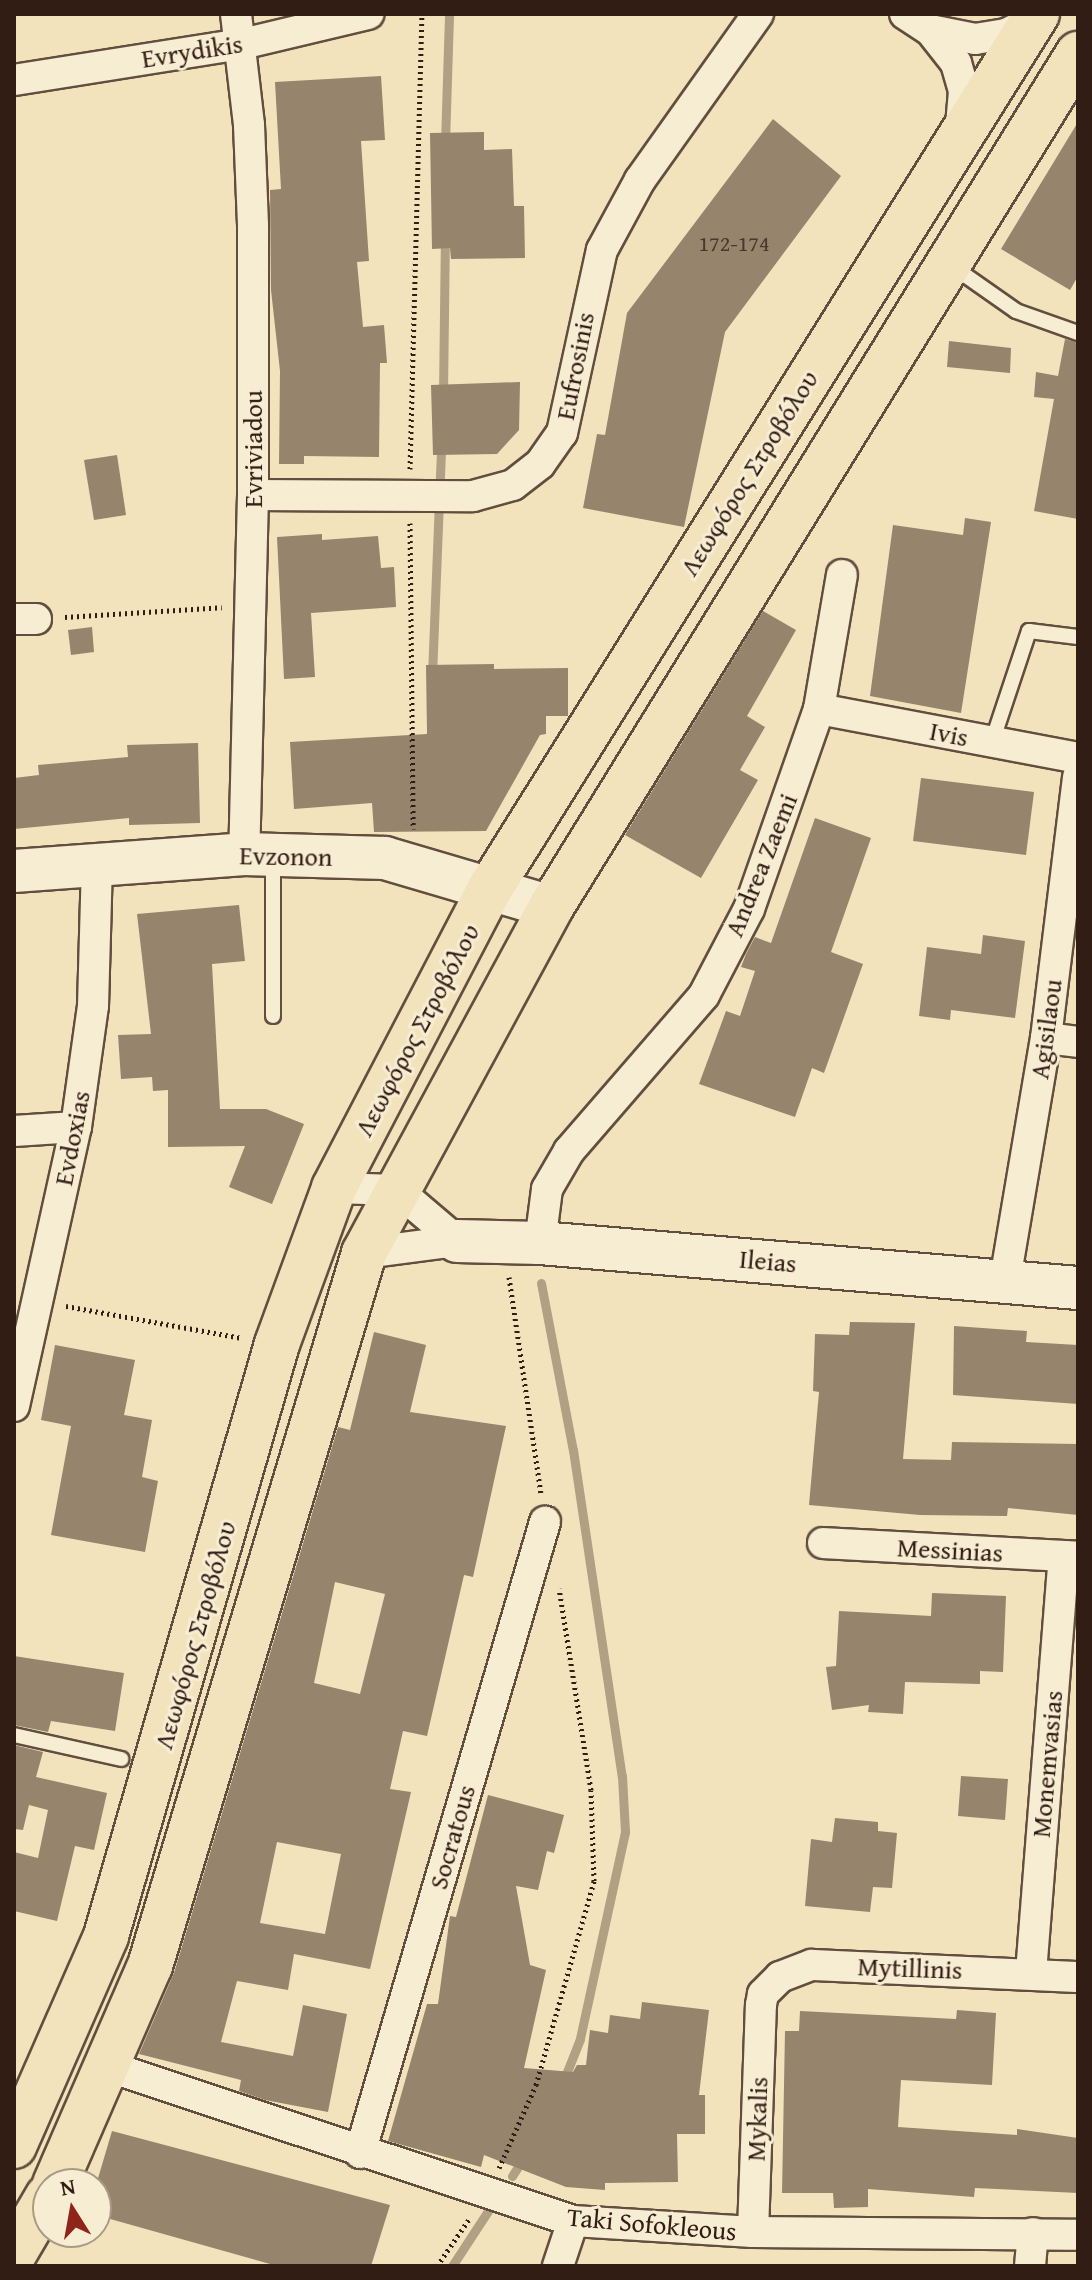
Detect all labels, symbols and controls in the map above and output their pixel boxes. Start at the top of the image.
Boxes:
street label: Evrydikis [139,28,245,74]
house number: 172-174 [698,231,770,257]
street label: Eufrosinis [549,310,601,422]
street label: Λεωφόρος Στροβόλου [673,365,825,581]
street label: Evriviadou [237,390,269,508]
street label: Ivis [927,715,971,753]
street label: Andrea Zaemi [718,789,804,941]
street label: Evzonon [239,840,333,872]
street label: Λεωφόρος Στροβόλου [348,918,486,1142]
street label: Agisilaou [1024,977,1068,1081]
street label: Evdoxias [48,1088,96,1188]
street label: Ileias [738,1243,798,1279]
street label: Λεωφόρος Στροβόλου [147,1517,243,1753]
street label: Messinias [896,1532,1004,1568]
street label: Monemvasias [1025,1689,1069,1839]
street label: Socratous [422,1781,482,1893]
street label: Mytillinis [857,1951,963,1985]
street label: Mykalis [740,2076,774,2162]
north arrow [32,2168,112,2248]
text: N [58,2169,78,2204]
street label: Taki Sofokleous [566,2201,738,2247]

